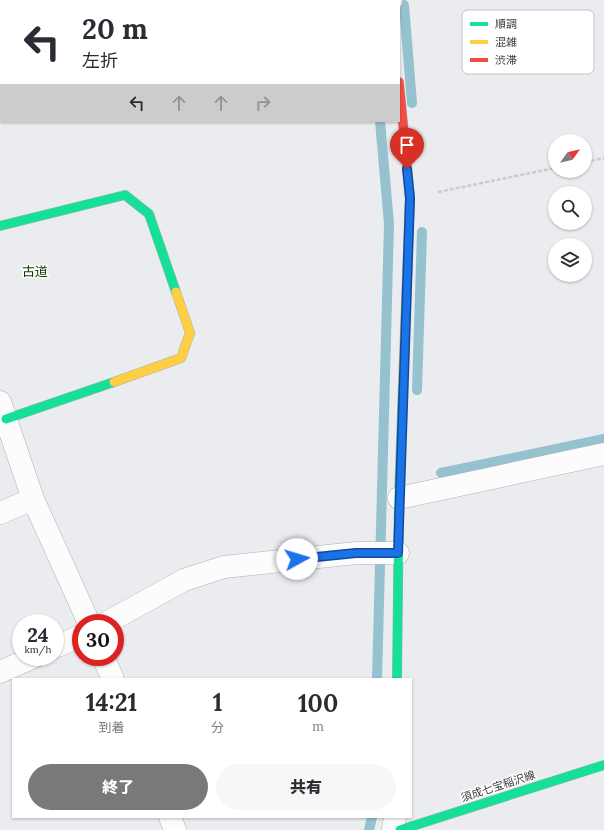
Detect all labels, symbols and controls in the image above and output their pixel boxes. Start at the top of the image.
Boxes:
legend [462,10,594,74]
text: 20 m [82,11,148,47]
icon: left [16,16,68,68]
text: 順調 [495,17,517,31]
text: 混雑 [495,35,517,49]
text: 左折 [82,49,118,72]
text: 渋滞 [495,53,517,67]
icon: left [126,92,148,114]
icon: ahead [168,92,190,114]
icon: ahead [210,92,232,114]
icon: right [252,92,274,114]
pin [390,128,424,169]
icon: arrive [396,134,418,156]
north arrow [548,134,592,178]
map controls [548,134,592,282]
button: search [548,186,592,230]
button: layers [548,238,592,282]
district label: 古道 [22,263,48,280]
position arrow [276,538,318,580]
speed limit sign: 30 [72,614,124,666]
text: 24 [27,622,49,647]
text: km/h [24,643,52,656]
text: 14:21 [86,687,137,718]
text: 1 [213,687,222,718]
text: 100 [298,688,338,719]
text: m [312,718,324,735]
text: 到着 [99,719,125,736]
text: 分 [211,719,224,736]
button: 終了 [28,764,208,810]
button: 共有 [216,764,396,810]
street label: 須成七宝稲沢線 [459,767,537,805]

